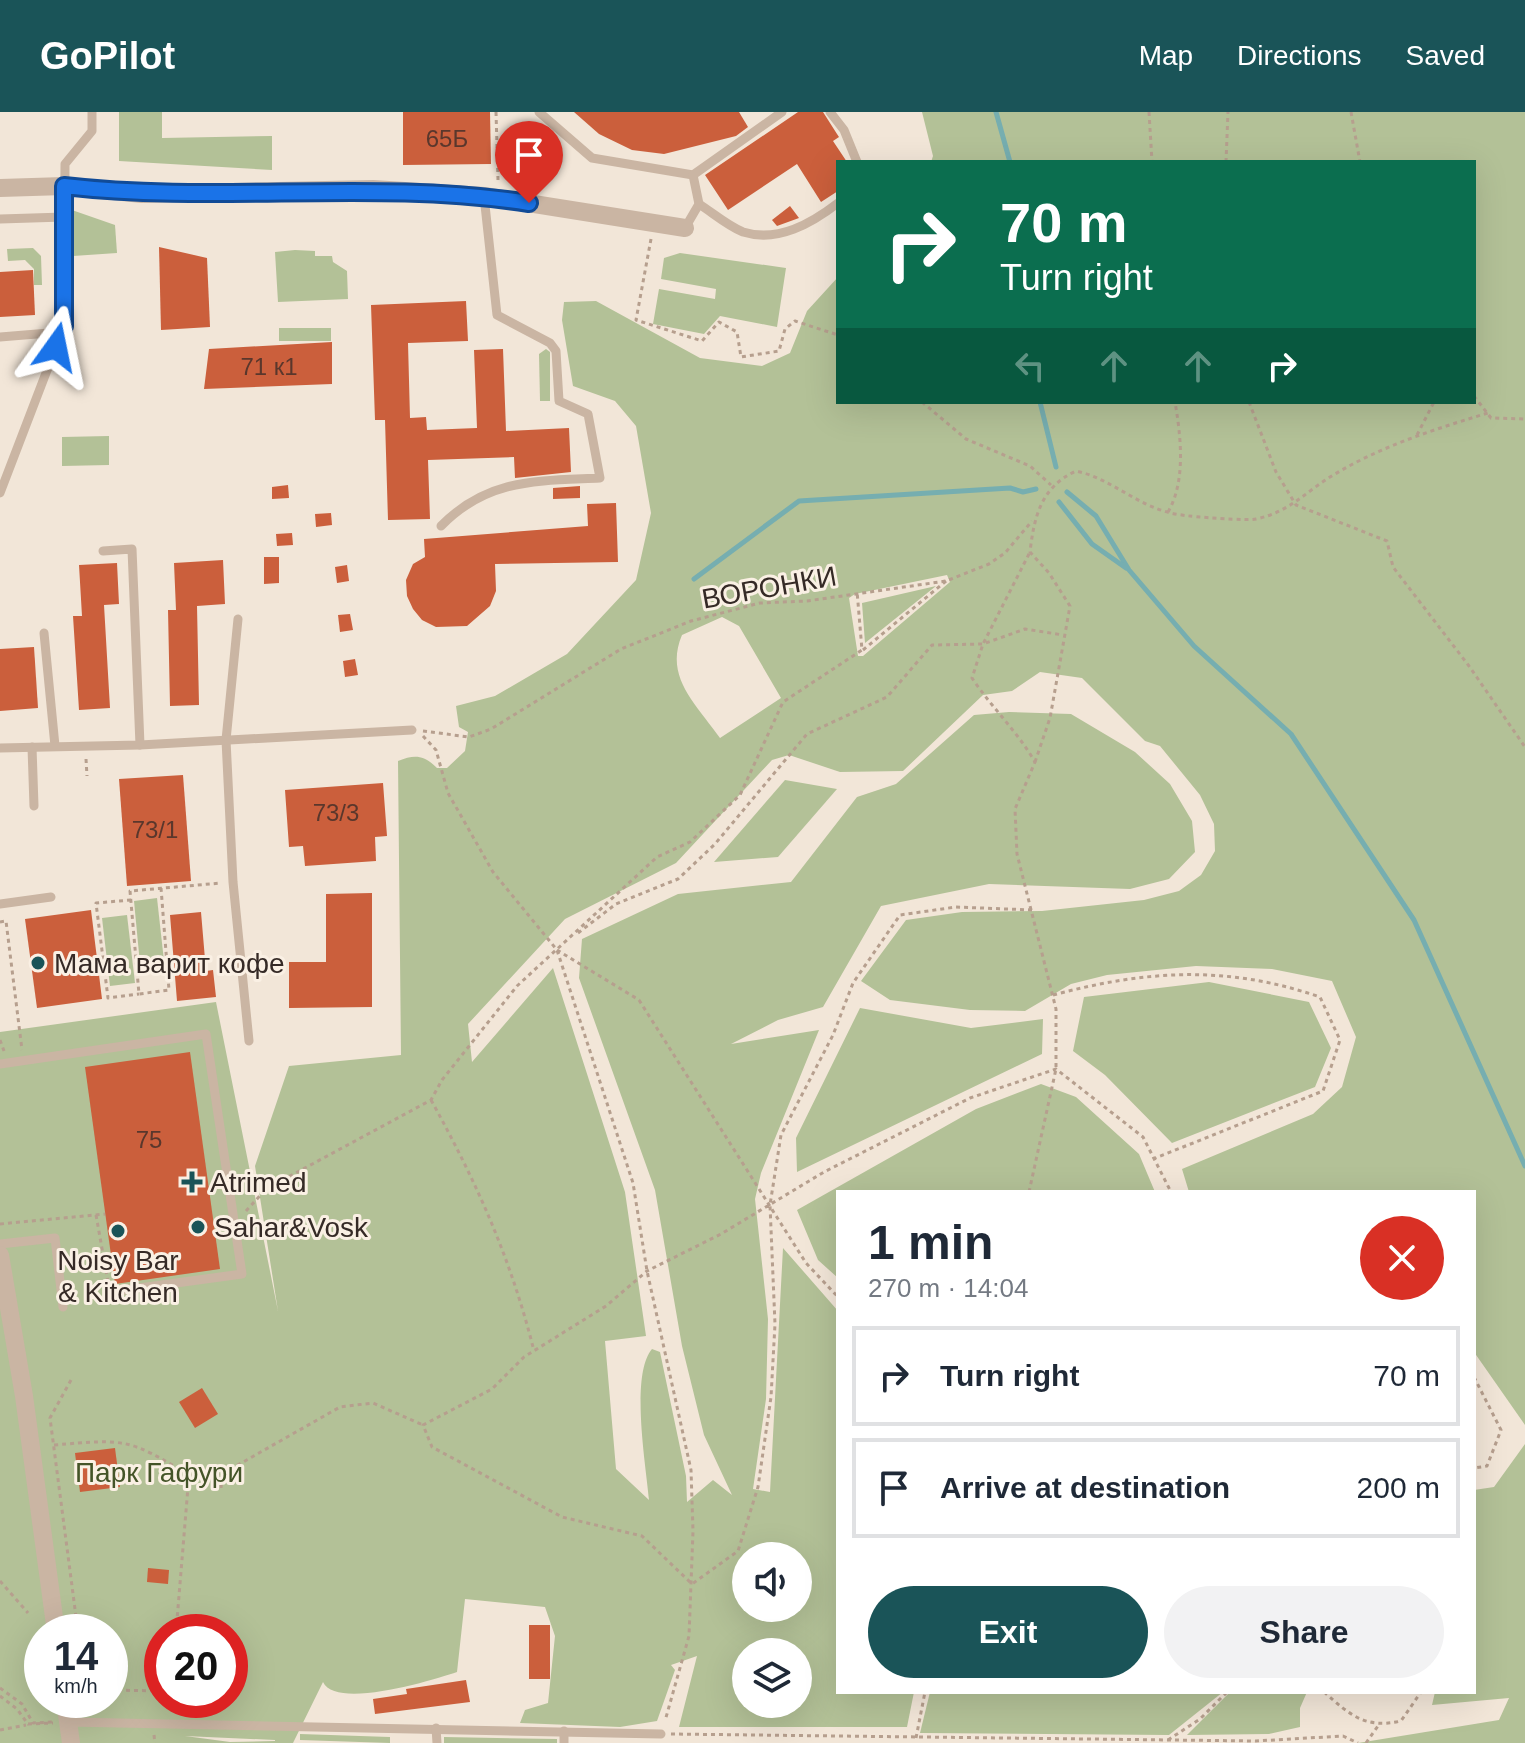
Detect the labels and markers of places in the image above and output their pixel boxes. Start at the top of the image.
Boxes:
pin [495,121,563,203]
place label: Мама варит кофе [54,948,285,979]
marker: Мама варит кофе [29,954,47,972]
place label: Atrimed [210,1167,306,1198]
marker: Atrimed [181,1171,203,1193]
place label: Sahar&Vosk [214,1212,369,1243]
marker: Sahar&Vosk [189,1218,207,1236]
marker: Noisy Bar & Kitchen [109,1222,127,1240]
place label: Noisy Bar & Kitchen [57,1245,179,1308]

